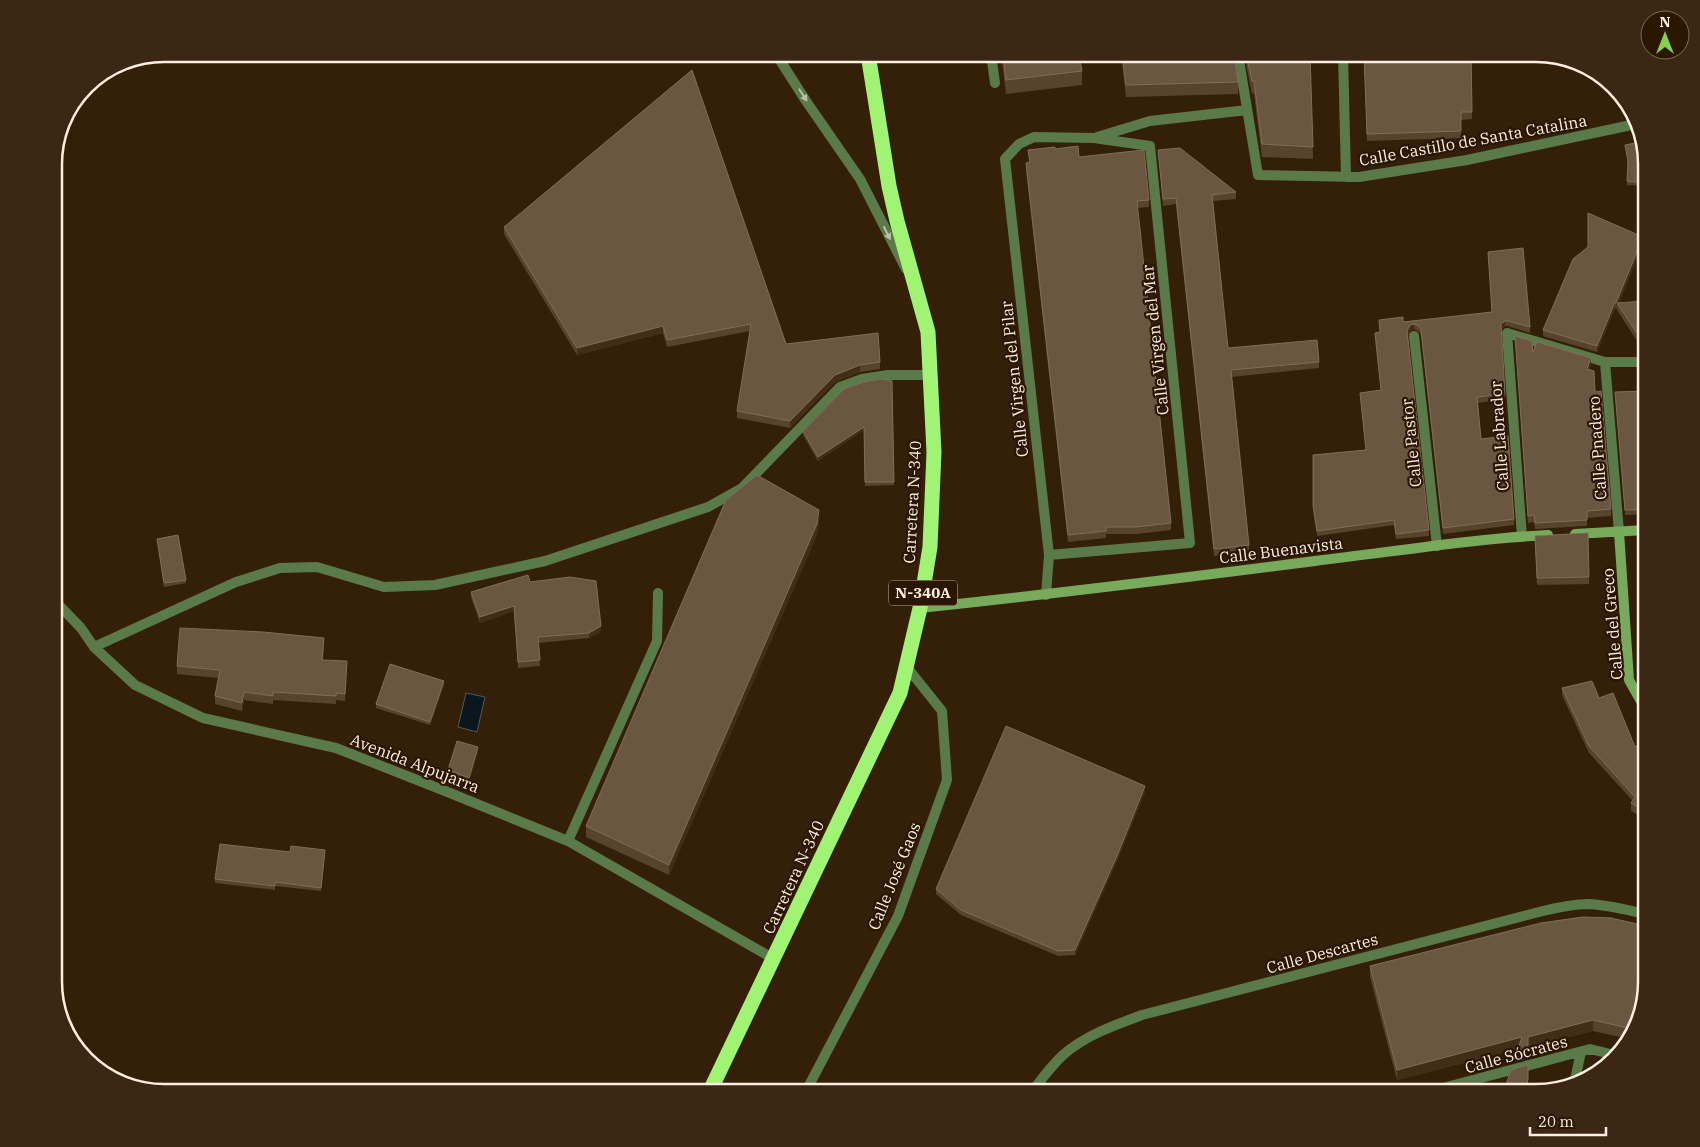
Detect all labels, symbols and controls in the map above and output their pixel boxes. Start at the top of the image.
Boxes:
north arrow [1640,10,1690,60]
text: N [1659,13,1671,31]
one-way arrow [798,88,807,102]
street label: Calle Castillo de Santa Catalina [1358,110,1589,170]
one-way arrow [883,226,891,241]
street label: Calle Virgen del Mar [1137,264,1173,416]
street label: Calle Virgen del Pilar [996,300,1032,458]
street label: Calle Labrador [1485,380,1513,492]
street label: Calle Pnadero [1583,395,1611,501]
street label: Calle Pastor [1396,398,1426,488]
street label: Carretera N-340 [899,440,925,564]
street label: Calle Buenavista [1218,532,1344,568]
street label: Calle del Greco [1597,567,1627,681]
road number: N-340A [889,580,957,606]
street label: Avenida Alpujarra [348,729,483,797]
street label: Carretera N-340 [758,817,828,937]
street label: Calle José Gaos [863,819,925,933]
street label: Calle Descartes [1264,928,1380,978]
street label: Calle Sócrates [1463,1031,1569,1077]
scale bar [1530,1104,1606,1136]
text: 20 m [1538,1112,1574,1131]

